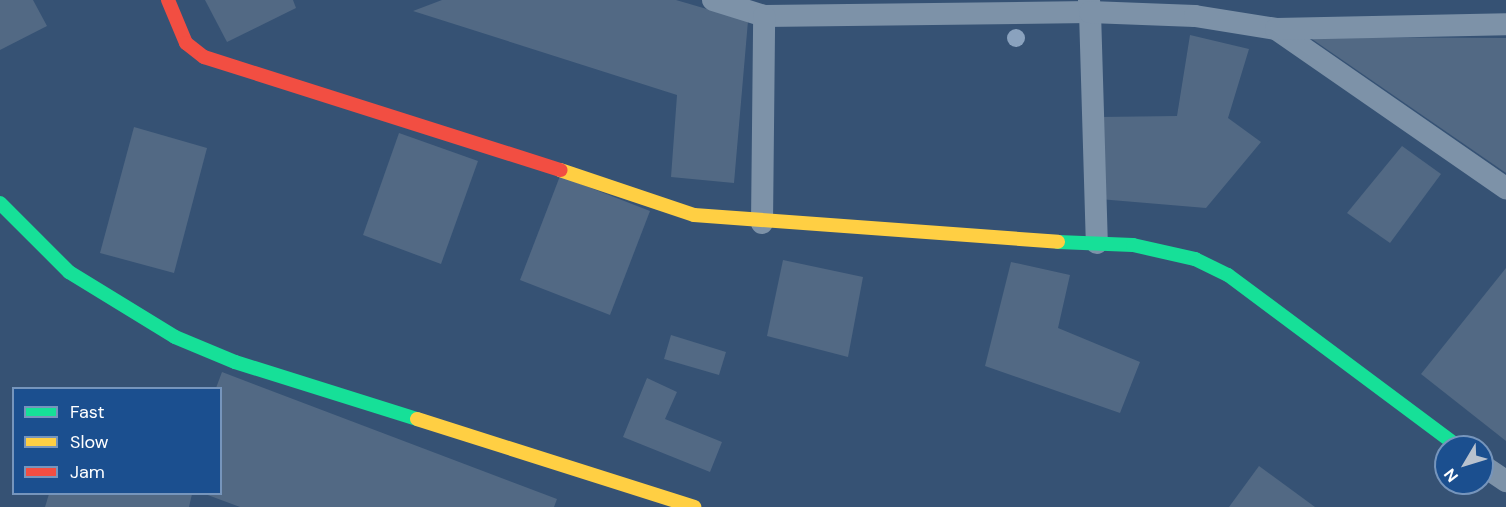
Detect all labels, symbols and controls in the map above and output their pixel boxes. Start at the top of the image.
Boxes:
legend [12,387,222,495]
text: Fast [70,400,105,424]
text: Slow [70,430,109,454]
north arrow [1434,435,1494,495]
text: Jam [70,460,105,484]
text: N [1439,464,1463,486]

